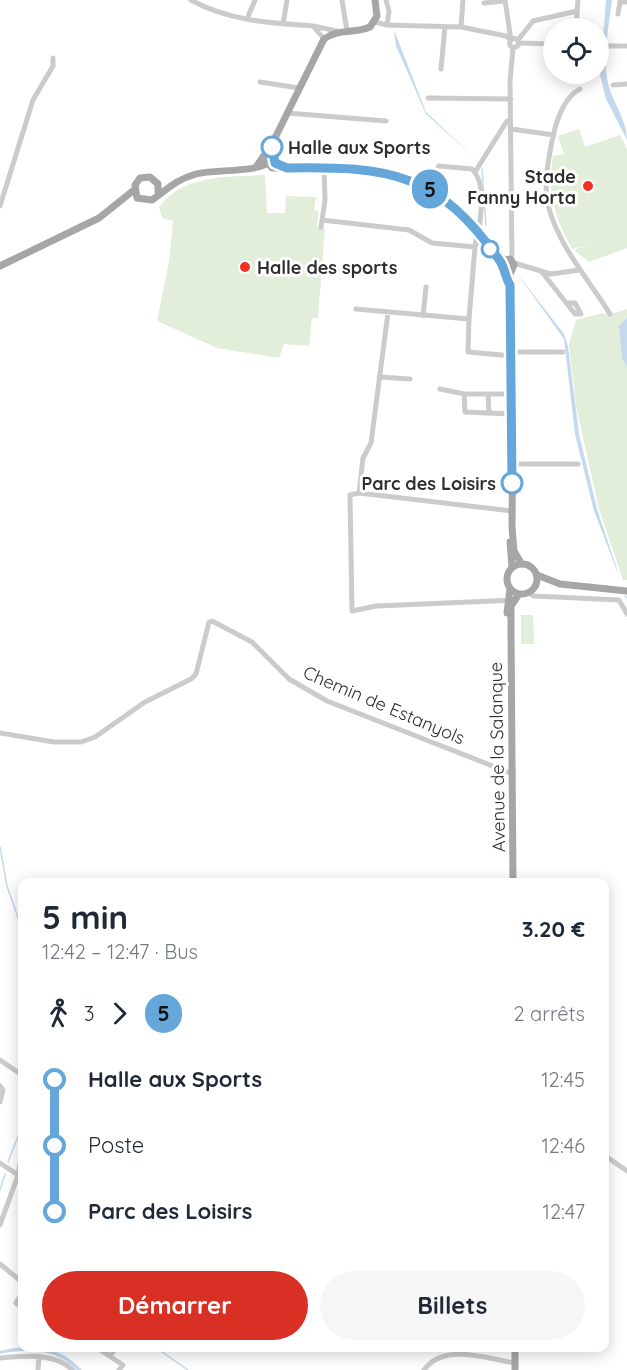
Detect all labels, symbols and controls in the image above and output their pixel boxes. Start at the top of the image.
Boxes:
map controls [543,18,609,84]
button: locate [543,18,609,84]
marker: Halle aux Sports [261,136,283,158]
place label: Halle aux Sports [288,136,431,159]
place label: Stade Fanny Horta [467,165,576,209]
line badge: 5 [410,170,450,208]
text: 5 [424,176,436,202]
marker: Stade Fanny Horta [581,179,595,193]
unlabelled marker [481,240,499,258]
place label: Halle des sports [257,256,398,279]
marker: Halle des sports [238,260,252,274]
place label: Parc des Loisirs [361,472,496,495]
marker: Parc des Loisirs [501,472,523,494]
street label: Chemin de Estanyols [300,661,468,749]
street label: Avenue de la Salanque [484,662,510,852]
text: 5 min [42,896,128,937]
text: 3.20 € [522,915,585,943]
text: 12:42 – 12:47 · Bus [42,939,198,964]
icon: walk [42,997,75,1030]
icon: forward [103,997,136,1030]
text: 5 [157,1000,170,1026]
text: 3 [84,1001,94,1026]
text: 2 arrêts [514,1001,585,1026]
text: Halle aux Sports [88,1065,262,1093]
text: 12:45 [541,1067,585,1092]
text: Poste [88,1131,144,1159]
text: 12:46 [541,1133,585,1158]
text: Parc des Loisirs [88,1197,252,1225]
text: 12:47 [543,1199,585,1224]
button: Démarrer [42,1271,308,1340]
button: Billets [320,1271,585,1340]

